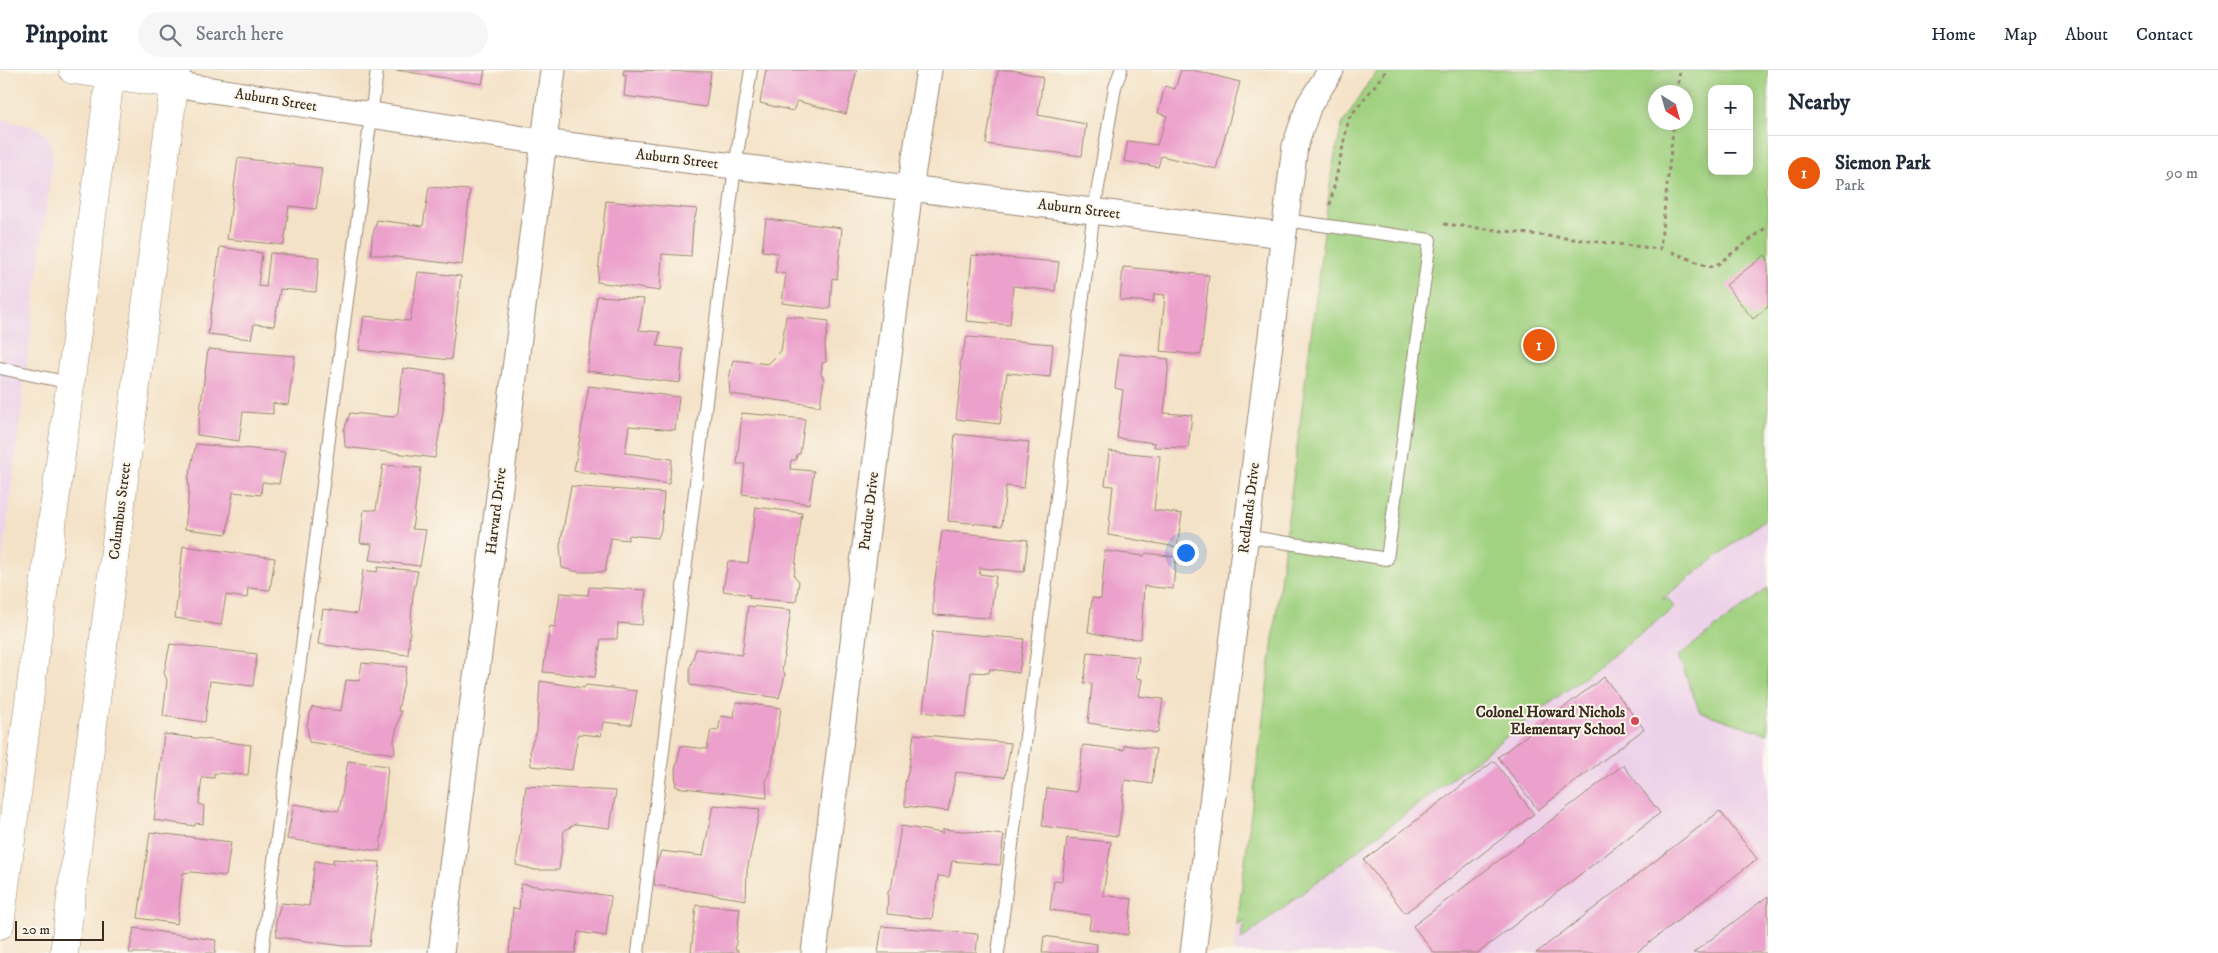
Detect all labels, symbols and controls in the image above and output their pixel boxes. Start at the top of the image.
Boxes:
search box [138,12,488,57]
text: Pinpoint [25,20,108,50]
icon: search [156,21,184,49]
text: Search here [196,23,284,46]
text: Home [1931,24,1976,46]
text: Map [2004,24,2037,46]
text: About [2065,24,2108,46]
text: Contact [2136,24,2193,46]
street label: Auburn Street [233,84,319,116]
north arrow [1648,85,1693,130]
map controls [1708,85,1753,175]
button: + [1708,85,1753,130]
text: Nearby [1788,90,1850,116]
button: − [1708,130,1753,175]
street label: Auburn Street [635,145,720,174]
text: Siemon Park [1835,152,1931,175]
text: 1 [1801,163,1807,183]
text: 90 m [2166,163,2198,183]
text: Park [1835,175,1865,195]
street label: Auburn Street [1037,195,1122,224]
pin: 1 [1523,326,1555,364]
street label: Columbus Street [105,461,135,561]
street label: Redlands Drive [1234,461,1264,555]
street label: Harvard Drive [481,466,511,556]
street label: Purdue Drive [855,471,883,551]
your location [1173,540,1199,566]
place label: Colonel Howard Nichols Elementary School [1476,703,1625,739]
marker: Colonel Howard Nichols Elementary School [1629,715,1641,727]
scale bar [15,918,104,941]
text: 20 m [22,921,50,939]

